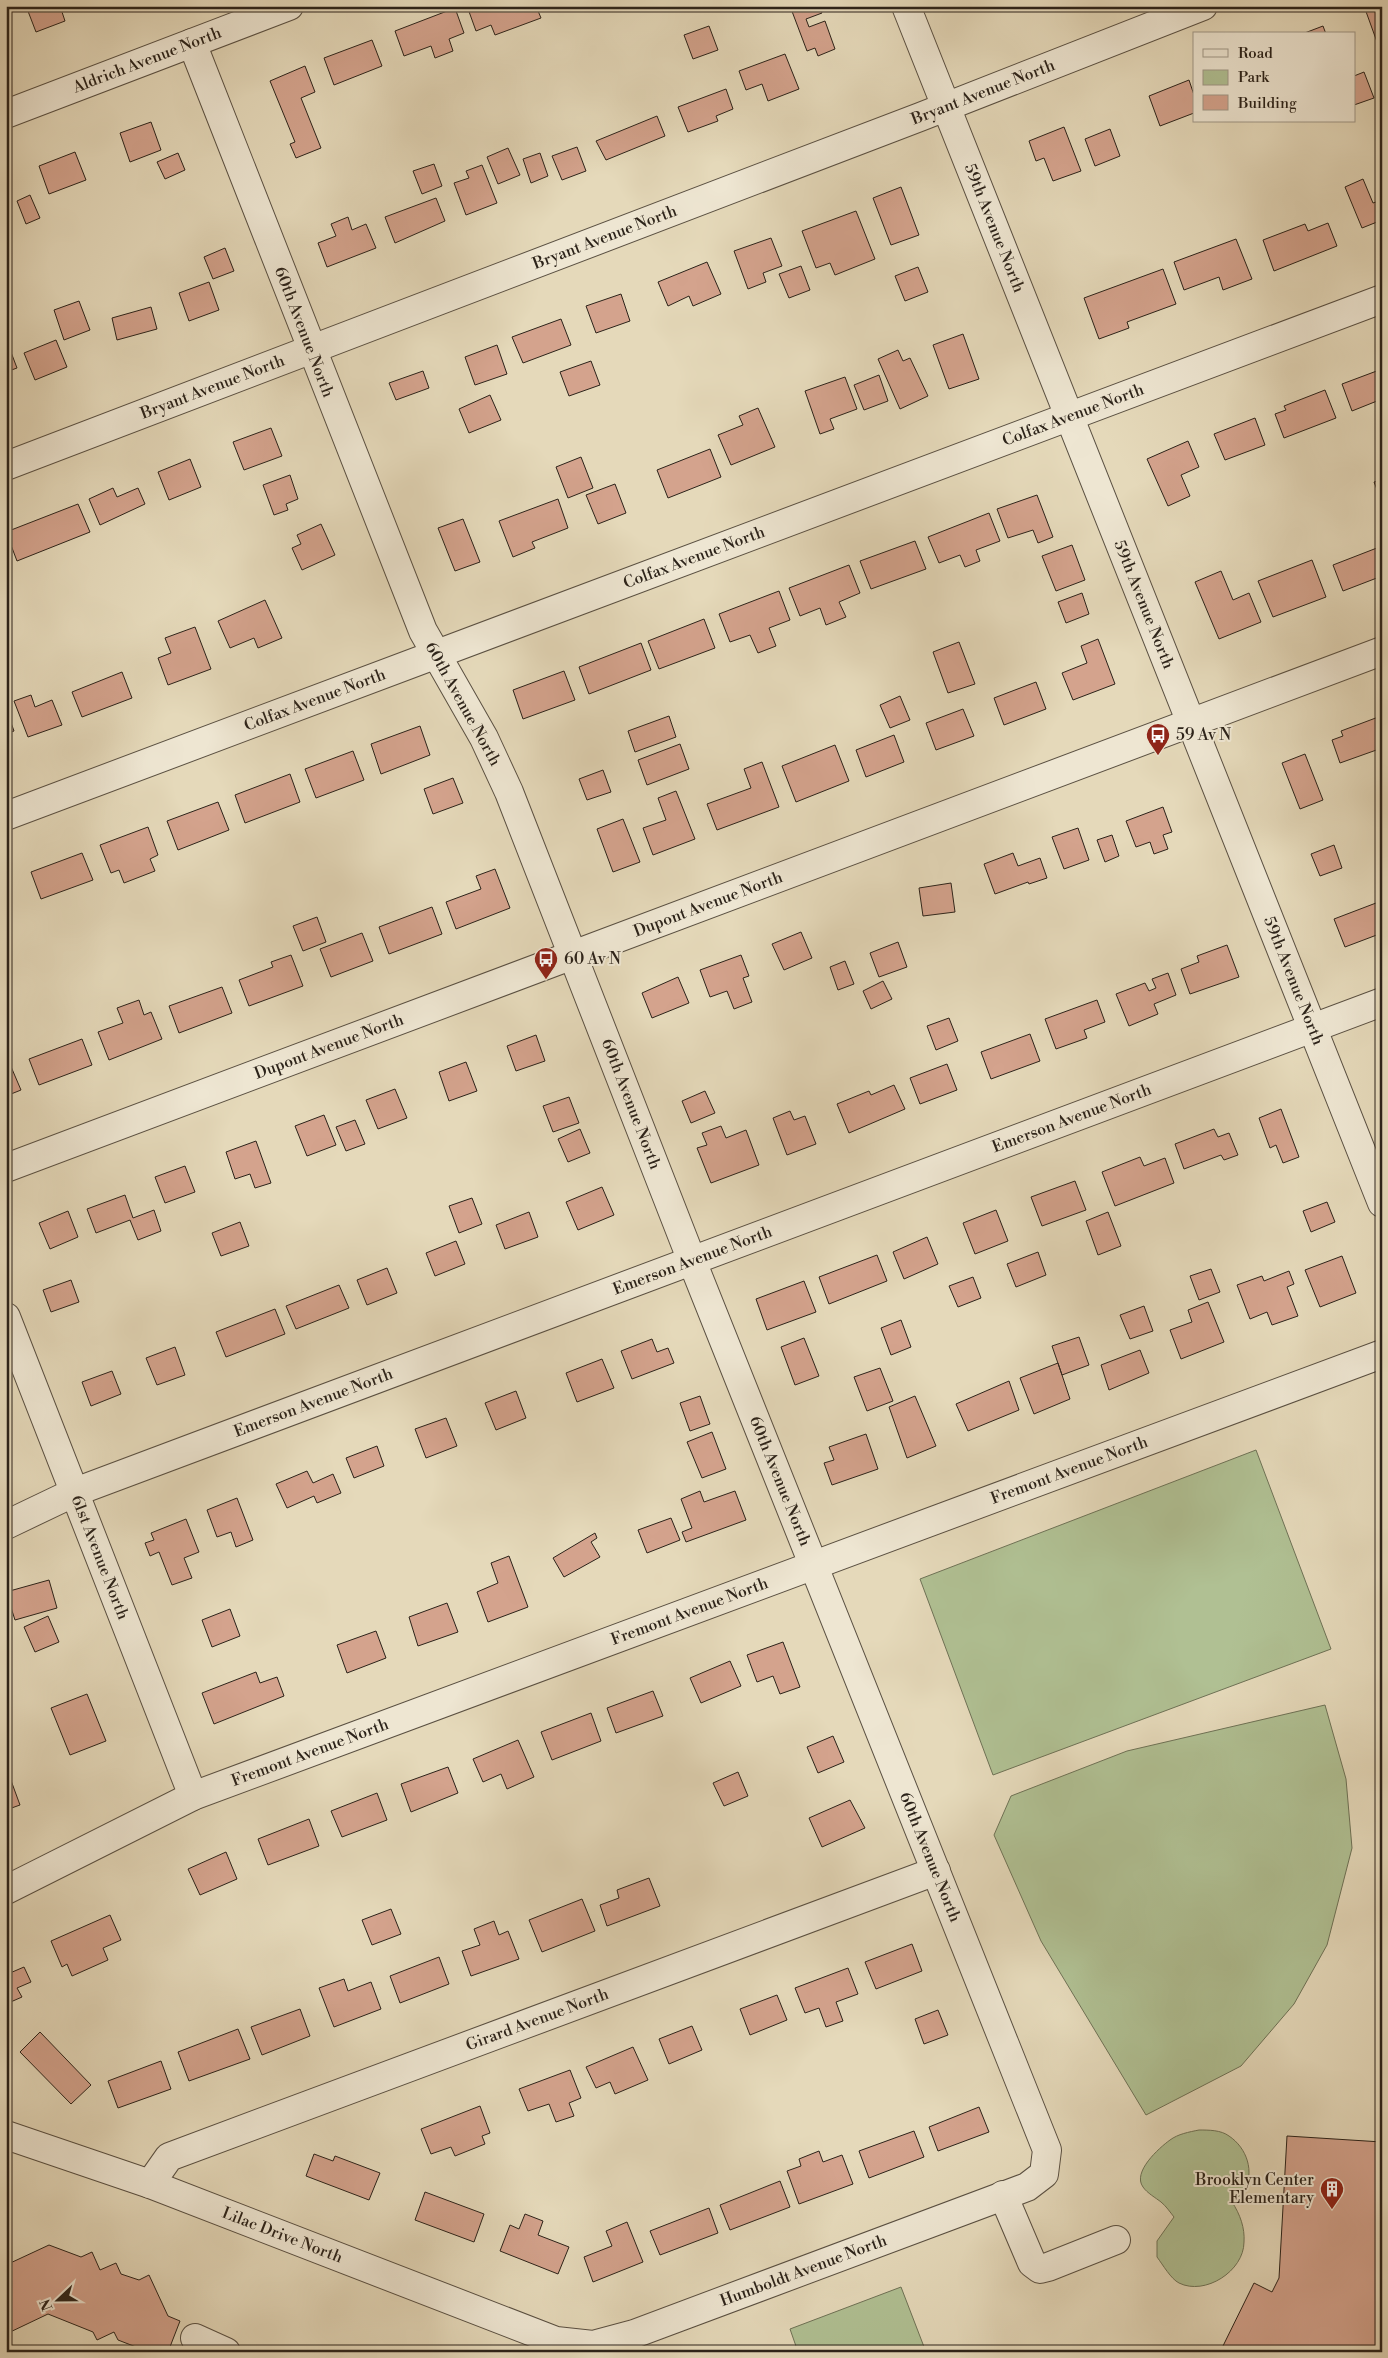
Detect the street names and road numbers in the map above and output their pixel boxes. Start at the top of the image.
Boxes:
street label: Aldrich Avenue North [69,23,225,98]
street label: Bryant Avenue North [907,55,1058,130]
street label: 59th Avenue North [960,161,1029,296]
street label: Bryant Avenue North [529,201,680,274]
street label: 60th Avenue North [270,264,338,401]
street label: Bryant Avenue North [137,350,288,424]
street label: Colfax Avenue North [1000,379,1147,451]
street label: Colfax Avenue North [620,522,768,593]
street label: 59th Avenue North [1109,537,1179,672]
street label: 60th Avenue North [421,639,506,770]
street label: Colfax Avenue North [241,664,389,736]
street label: Dupont Avenue North [631,867,786,941]
street label: 59th Avenue North [1259,913,1328,1048]
street label: Dupont Avenue North [252,1009,407,1084]
street label: 60th Avenue North [597,1036,665,1173]
street label: Emerson Avenue North [989,1079,1155,1157]
street label: Emerson Avenue North [610,1221,775,1299]
street label: Emerson Avenue North [231,1364,396,1442]
street label: 60th Avenue North [745,1413,815,1549]
street label: Fremont Avenue North [988,1432,1151,1509]
street label: 61st Avenue North [67,1492,133,1623]
street label: Fremont Avenue North [608,1573,771,1650]
street label: Fremont Avenue North [228,1714,392,1791]
street label: 60th Avenue North [895,1789,965,1925]
street label: Girard Avenue North [463,1984,612,2055]
street label: Lilac Drive North [219,2203,346,2268]
street label: Humboldt Avenue North [717,2230,890,2311]

